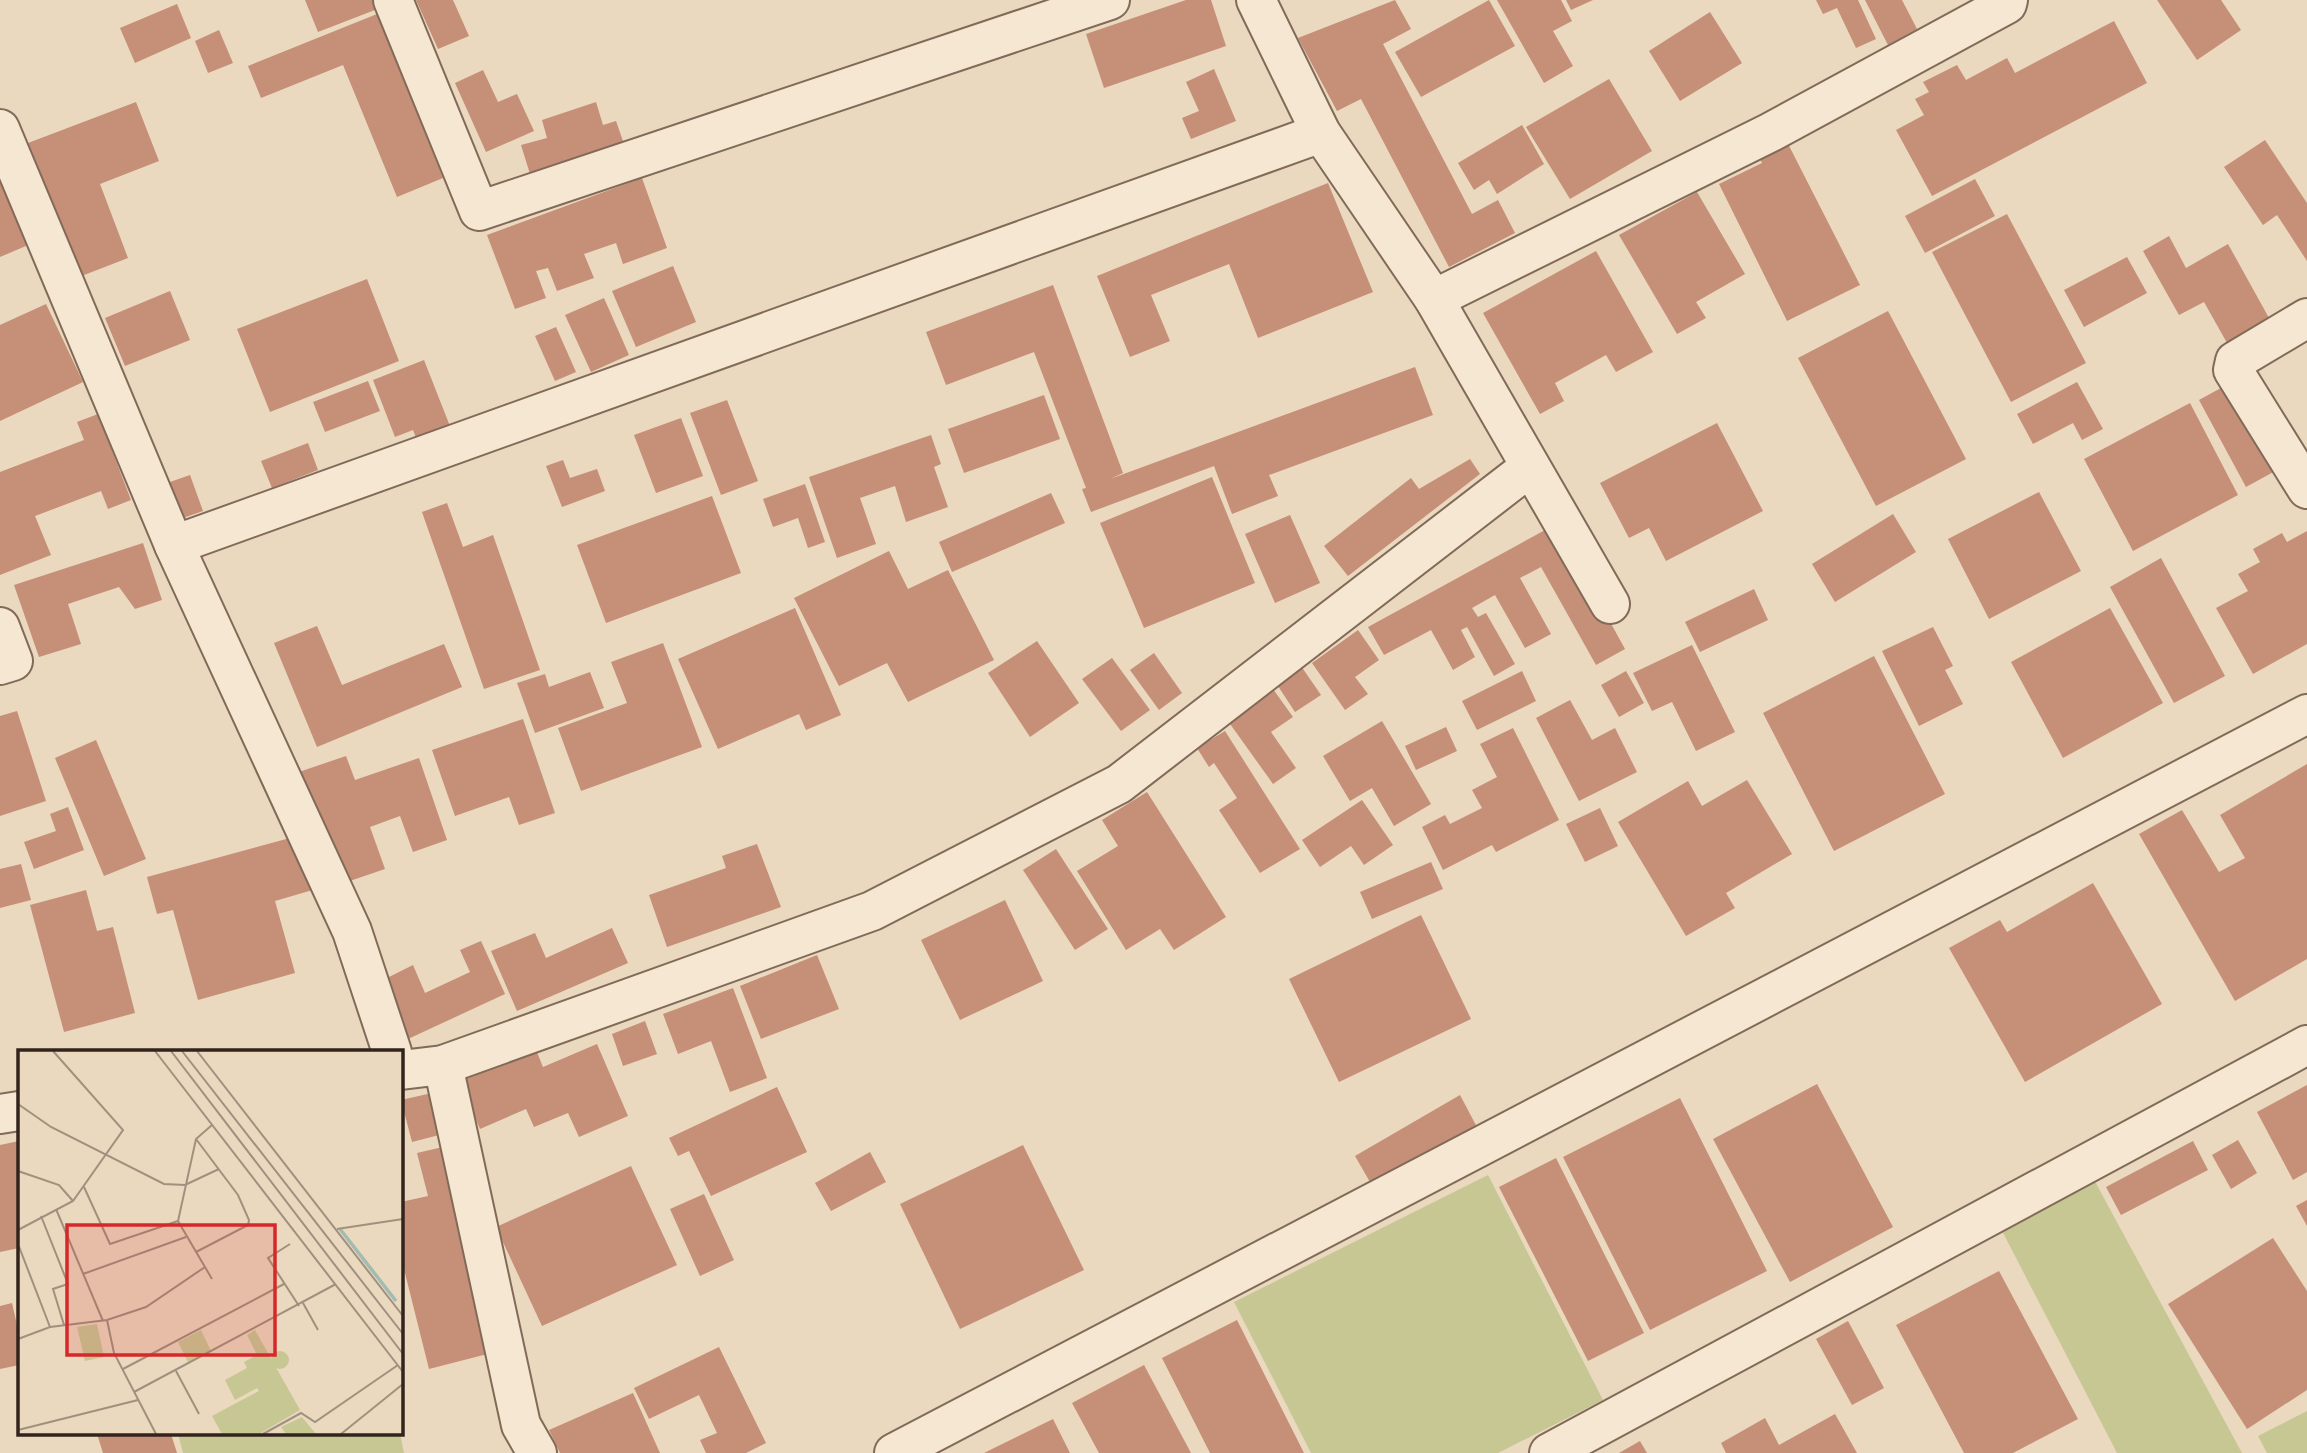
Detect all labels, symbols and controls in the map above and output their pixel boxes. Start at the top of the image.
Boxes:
inset map [18,1050,402,1436]

